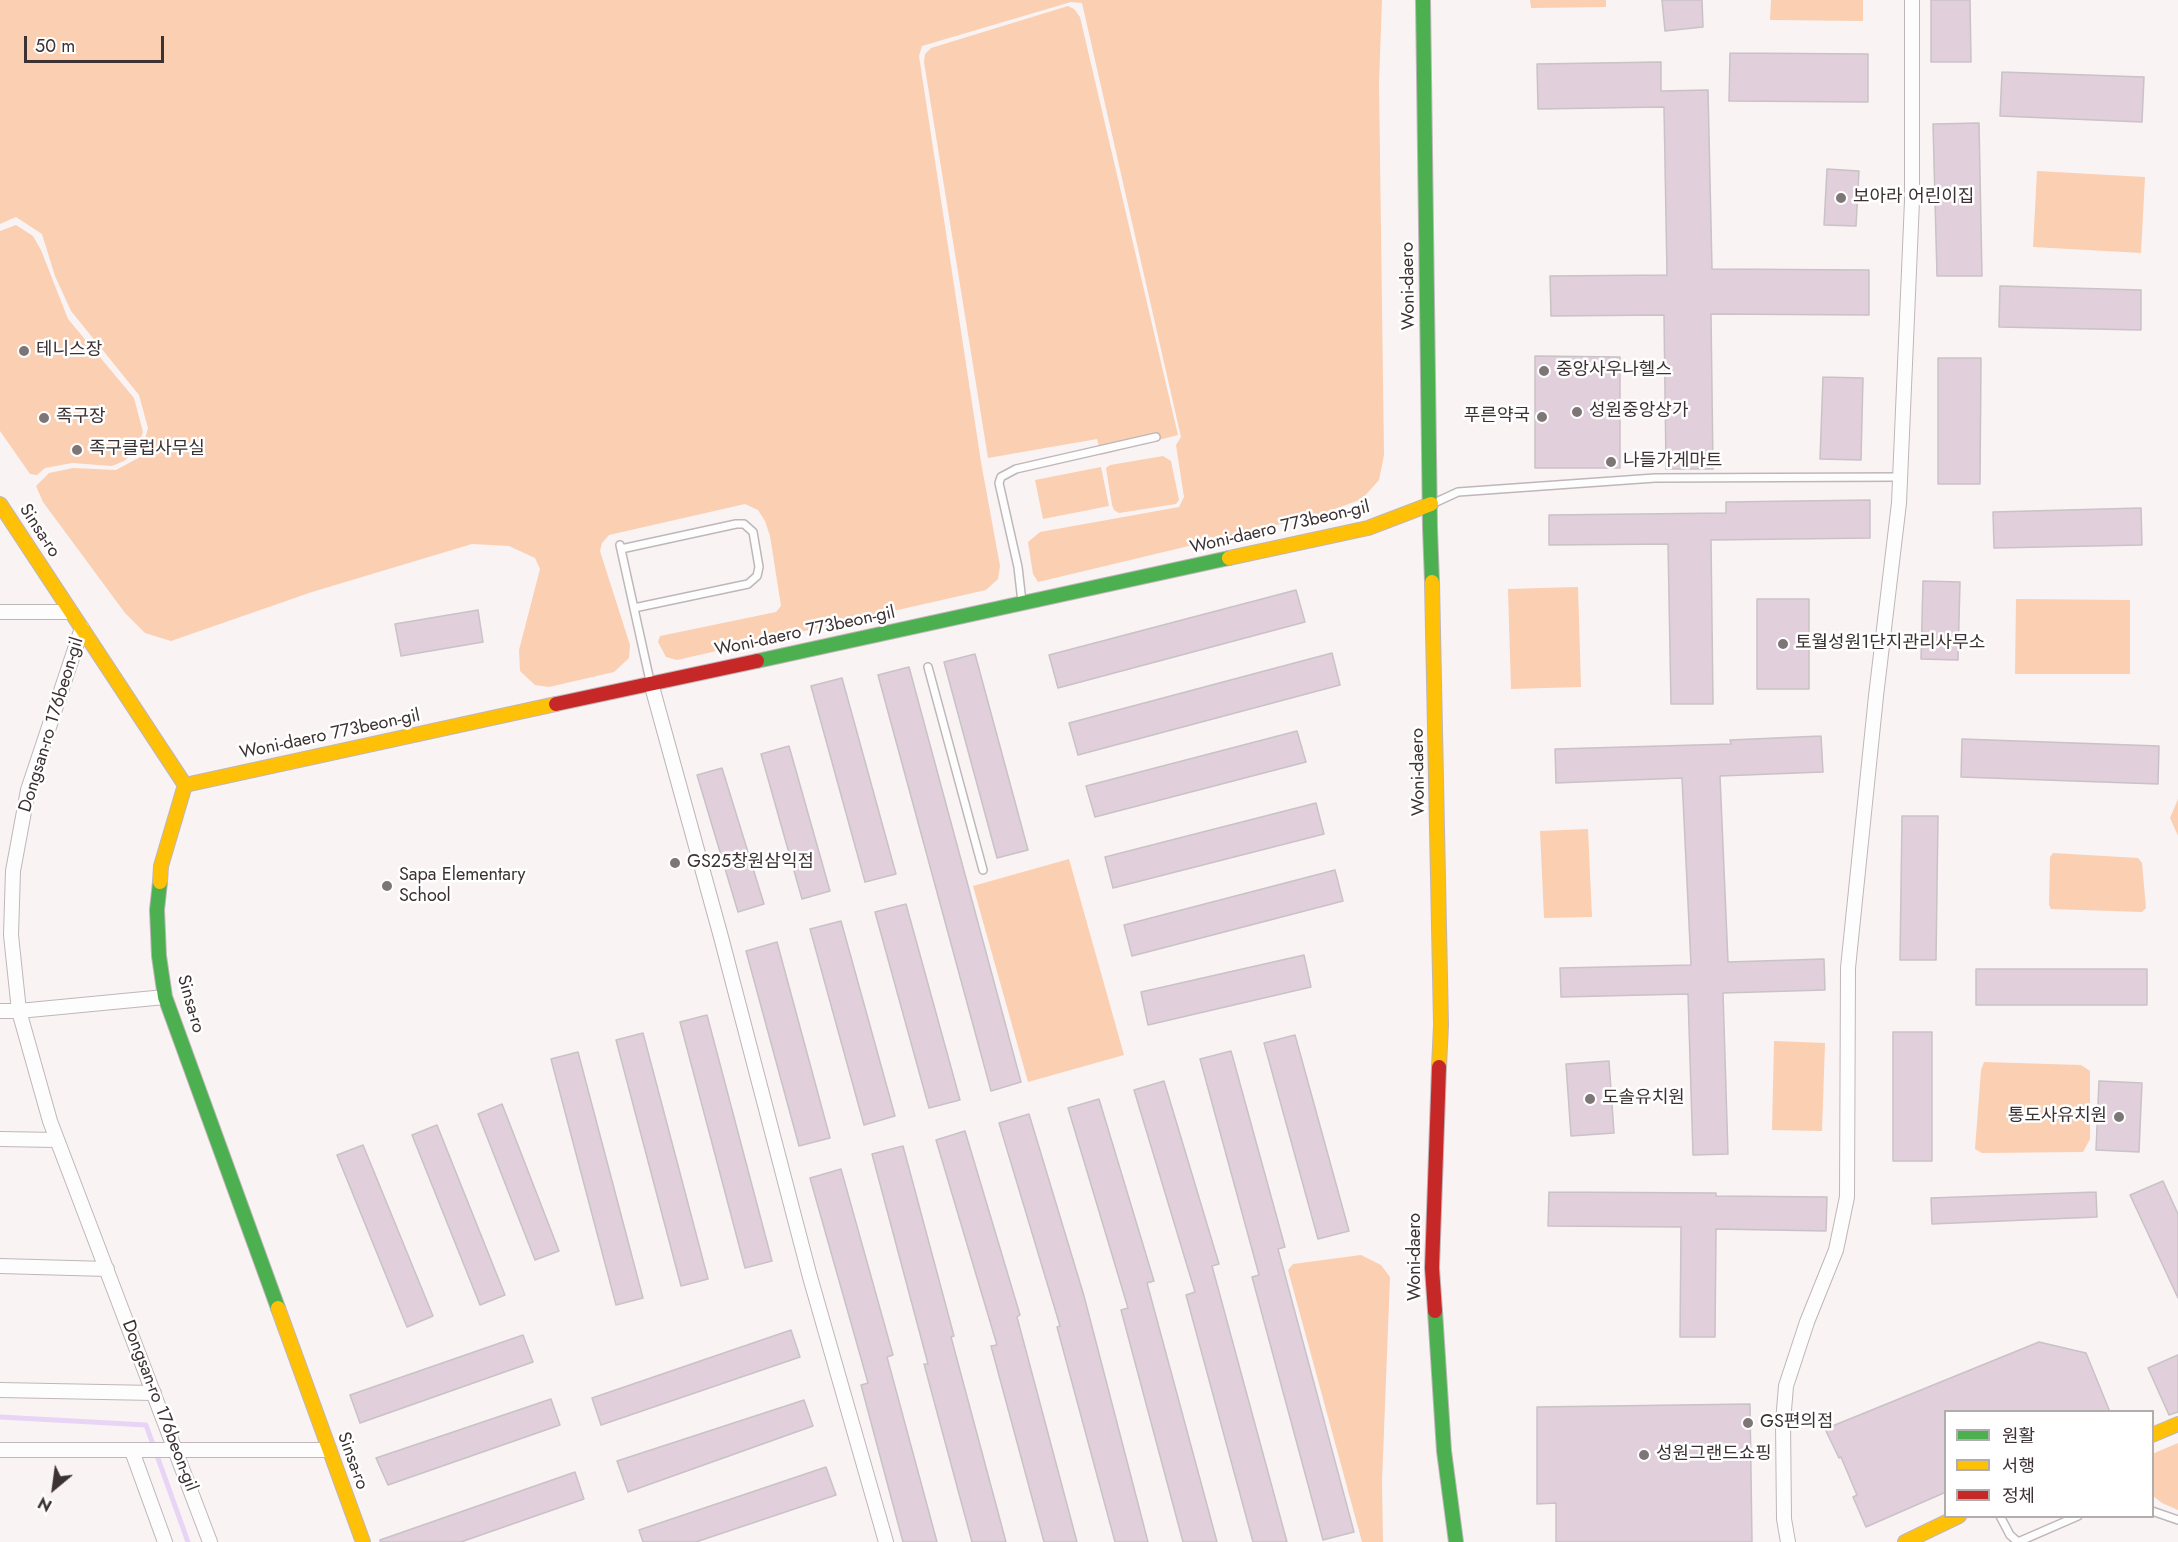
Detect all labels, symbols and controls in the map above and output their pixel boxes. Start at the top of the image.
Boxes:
scale bar [27,24,166,62]
text: 50 m [35,33,75,59]
place label: 보아라 어린이집 [1853,187,1974,209]
marker: 보아라 어린이집 [1834,191,1848,205]
street label: Woni-daero [1397,242,1421,330]
place label: 테니스장 [36,340,102,362]
marker: 테니스장 [17,344,31,358]
place label: 중앙사우나헬스 [1556,360,1672,382]
marker: 중앙사우나헬스 [1537,364,1551,378]
place label: 성원중앙상가 [1589,401,1688,423]
marker: 성원중앙상가 [1570,405,1584,419]
place label: 푸른약국 [1464,406,1530,428]
place label: 족구장 [56,407,106,429]
marker: 푸른약국 [1535,410,1549,424]
marker: 족구장 [37,411,51,425]
place label: 족구클럽사무실 [89,439,205,461]
marker: 족구클럽사무실 [70,443,84,457]
place label: 나들가게마트 [1623,451,1722,473]
marker: 나들가게마트 [1604,455,1618,469]
street label: Woni-daero 773beon-gil [1188,497,1372,559]
street label: Sinsa-ro [14,500,64,562]
street label: Woni-daero 773beon-gil [713,602,897,662]
place label: 토월성원1단지관리사무소 [1795,633,1985,655]
street label: Dongsan-ro 176beon-gil [15,635,89,815]
marker: 토월성원1단지관리사무소 [1776,637,1790,651]
street label: Woni-daero 773beon-gil [238,705,422,765]
street label: Woni-daero [1407,728,1431,816]
place label: GS25창원삼익점 [687,852,814,874]
marker: GS25창원삼익점 [668,856,682,870]
place label: Sapa Elementary School [399,865,526,908]
marker: Sapa Elementary School [380,879,394,893]
street label: Sinsa-ro [171,972,209,1036]
place label: 도솔유치원 [1602,1088,1685,1110]
marker: 도솔유치원 [1583,1092,1597,1106]
place label: 통도사유치원 [2008,1106,2107,1128]
marker: 통도사유치원 [2112,1110,2126,1124]
street label: Woni-daero [1405,1213,1427,1301]
street label: Dongsan-ro 176beon-gil [116,1317,202,1495]
legend [1944,1410,2154,1518]
place label: GS편의점 [1760,1412,1833,1434]
marker: GS편의점 [1741,1416,1755,1430]
text: 원활 [2002,1423,2035,1449]
street label: Sinsa-ro [332,1429,372,1493]
place label: 성원그랜드쇼핑 [1656,1444,1772,1466]
marker: 성원그랜드쇼핑 [1637,1448,1651,1462]
text: 서행 [2002,1453,2035,1479]
north arrow [24,1458,84,1518]
text: 정체 [2002,1483,2035,1509]
text: N [34,1491,56,1517]

